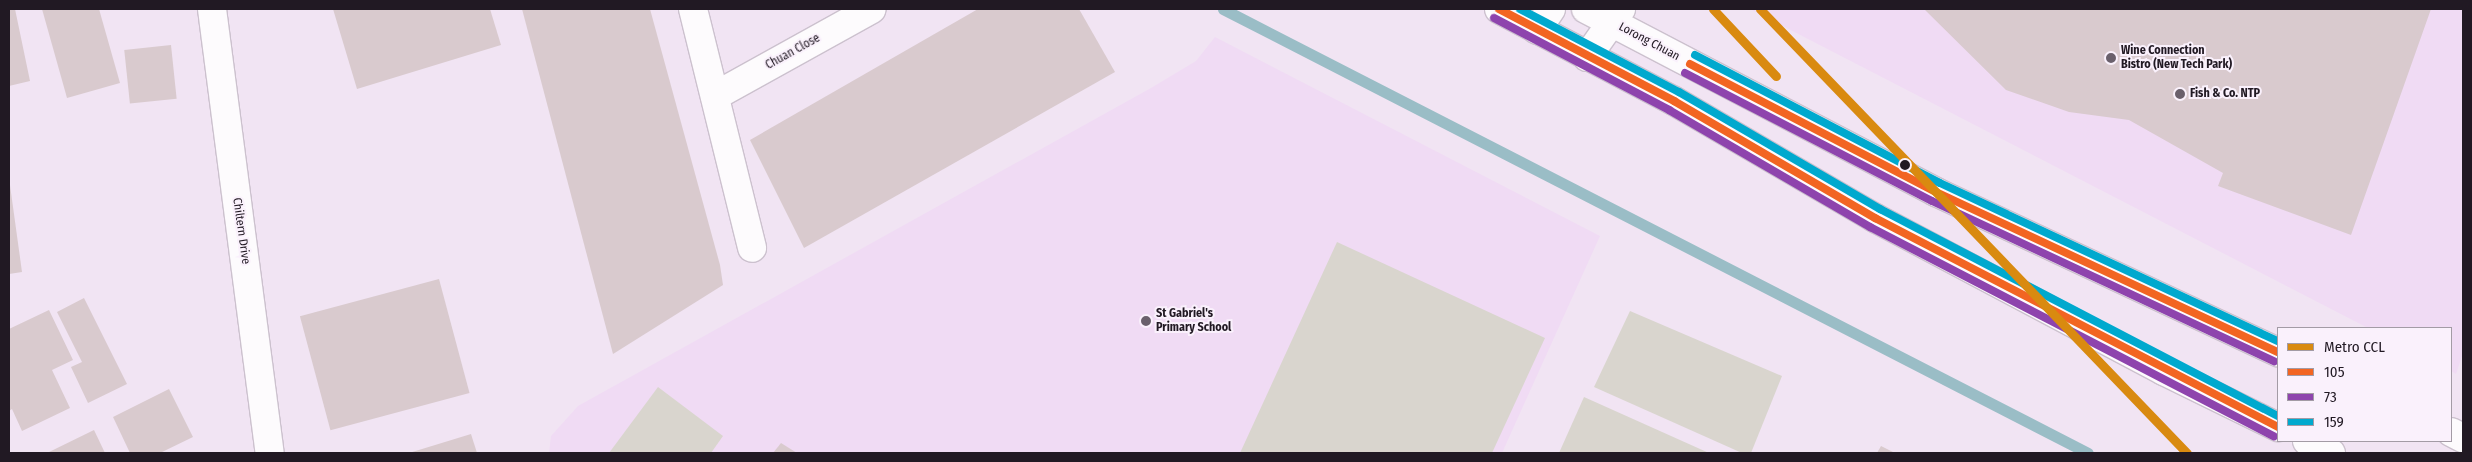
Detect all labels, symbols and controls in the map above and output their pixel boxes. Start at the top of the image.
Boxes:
street label: Lorong Chuan [1616,20,1682,64]
street label: Chuan Close [763,31,823,73]
place label: Wine Connection Bistro (New Tech Park) [2121,44,2232,72]
marker: Wine Connection Bistro (New Tech Park) [2105,52,2117,64]
place label: Fish & Co. NTP [2190,87,2260,101]
marker: Fish & Co. NTP [2174,88,2186,100]
unlabelled marker [1900,160,1910,170]
street label: Chiltern Drive [229,197,253,265]
place label: St Gabriel's Primary School [1156,307,1231,335]
marker: St Gabriel's Primary School [1140,315,1152,327]
legend [2277,327,2452,442]
text: Metro CCL [2324,338,2385,356]
text: 105 [2324,363,2345,381]
text: 73 [2324,388,2337,406]
text: 159 [2324,413,2344,431]

